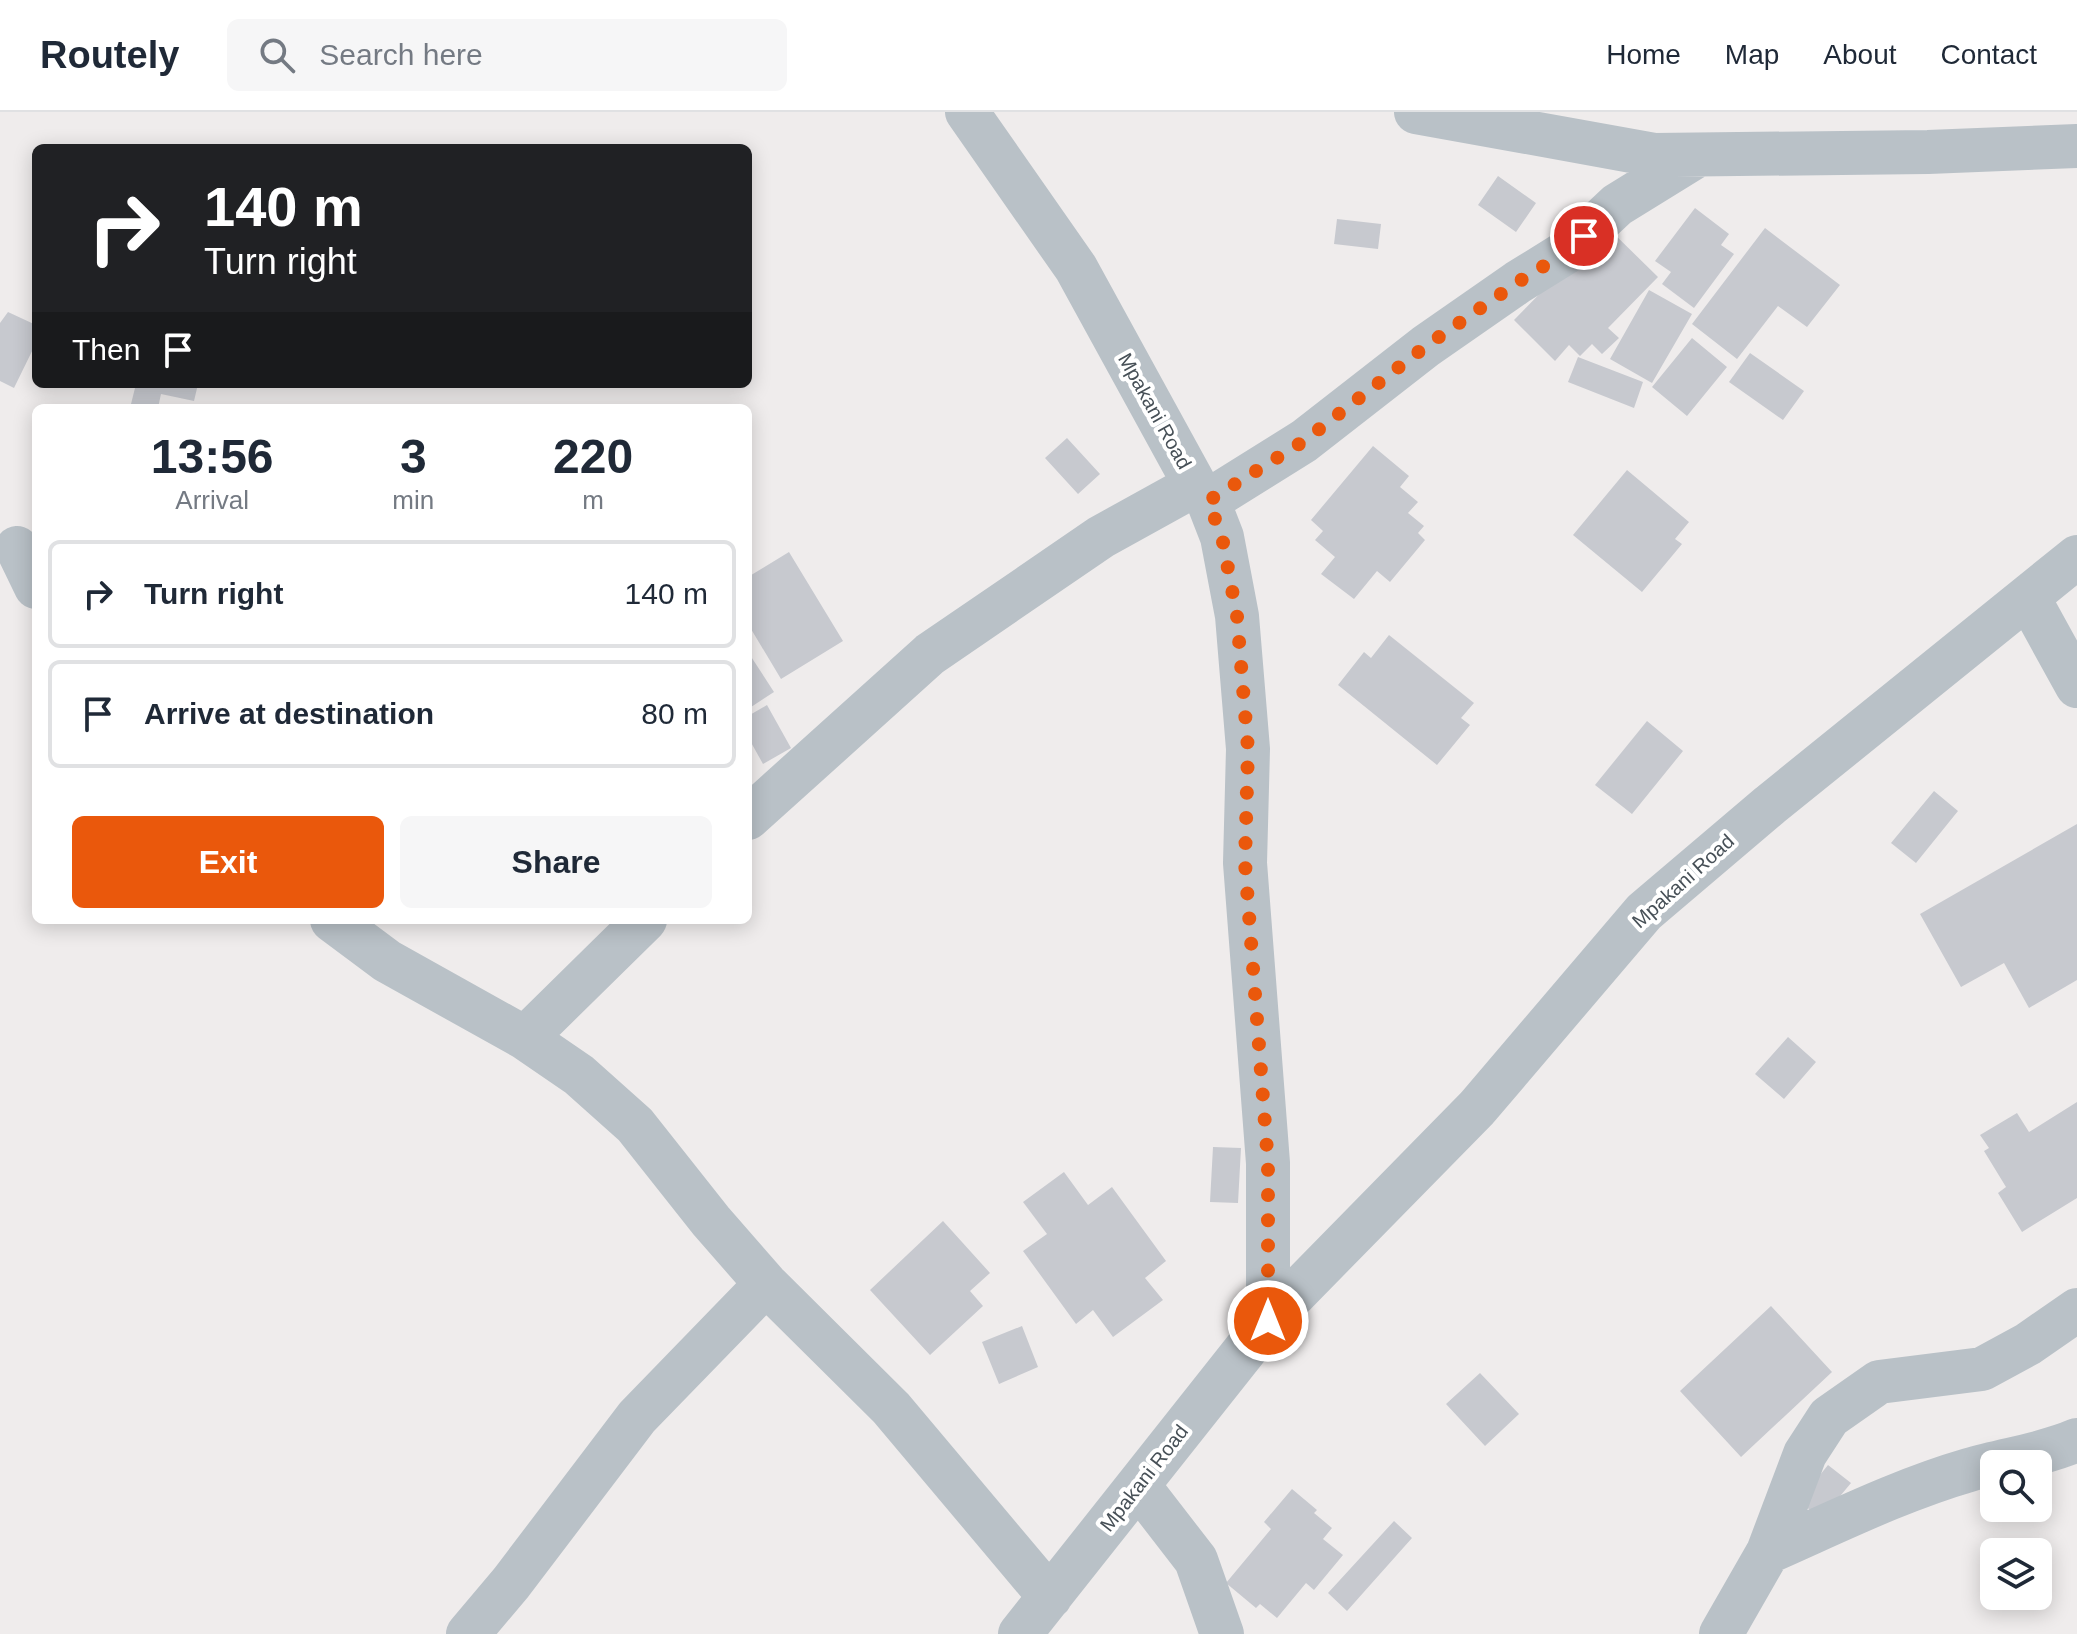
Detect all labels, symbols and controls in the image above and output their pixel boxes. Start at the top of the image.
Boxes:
search box [227,19,787,91]
icon: search [255,33,299,77]
text: Routely [40,34,179,76]
text: Search here [319,38,483,71]
text: Home [1606,39,1681,70]
text: Map [1725,39,1779,70]
text: About [1823,39,1897,70]
text: Contact [1941,39,2037,70]
text: 140 m [204,175,363,238]
icon: right [72,176,176,280]
pin [1550,202,1618,270]
icon: arrive [1562,214,1606,258]
text: Turn right [204,241,357,282]
icon: arrive [156,328,200,372]
text: Then [72,333,140,366]
street label: Mpakani Road [1114,349,1196,473]
text: 13:56 [151,430,274,483]
text: 3 [400,430,427,483]
text: 220 [553,430,633,483]
text: Arrival [175,485,249,515]
text: min [392,485,434,515]
text: m [582,485,604,515]
icon: right [76,572,120,616]
text: Turn right [144,577,283,610]
text: 140 m [625,577,708,610]
icon: arrive [76,692,120,736]
text: Arrive at destination [144,697,434,730]
text: 80 m [641,697,708,730]
button: Exit [72,816,384,908]
button: Share [400,816,712,908]
street label: Mpakani Road [1628,830,1738,932]
position arrow [1226,1279,1310,1363]
street label: Mpakani Road [1096,1420,1192,1536]
map controls [1980,1450,2052,1610]
button: search [1980,1450,2052,1522]
button: layers [1980,1538,2052,1610]

